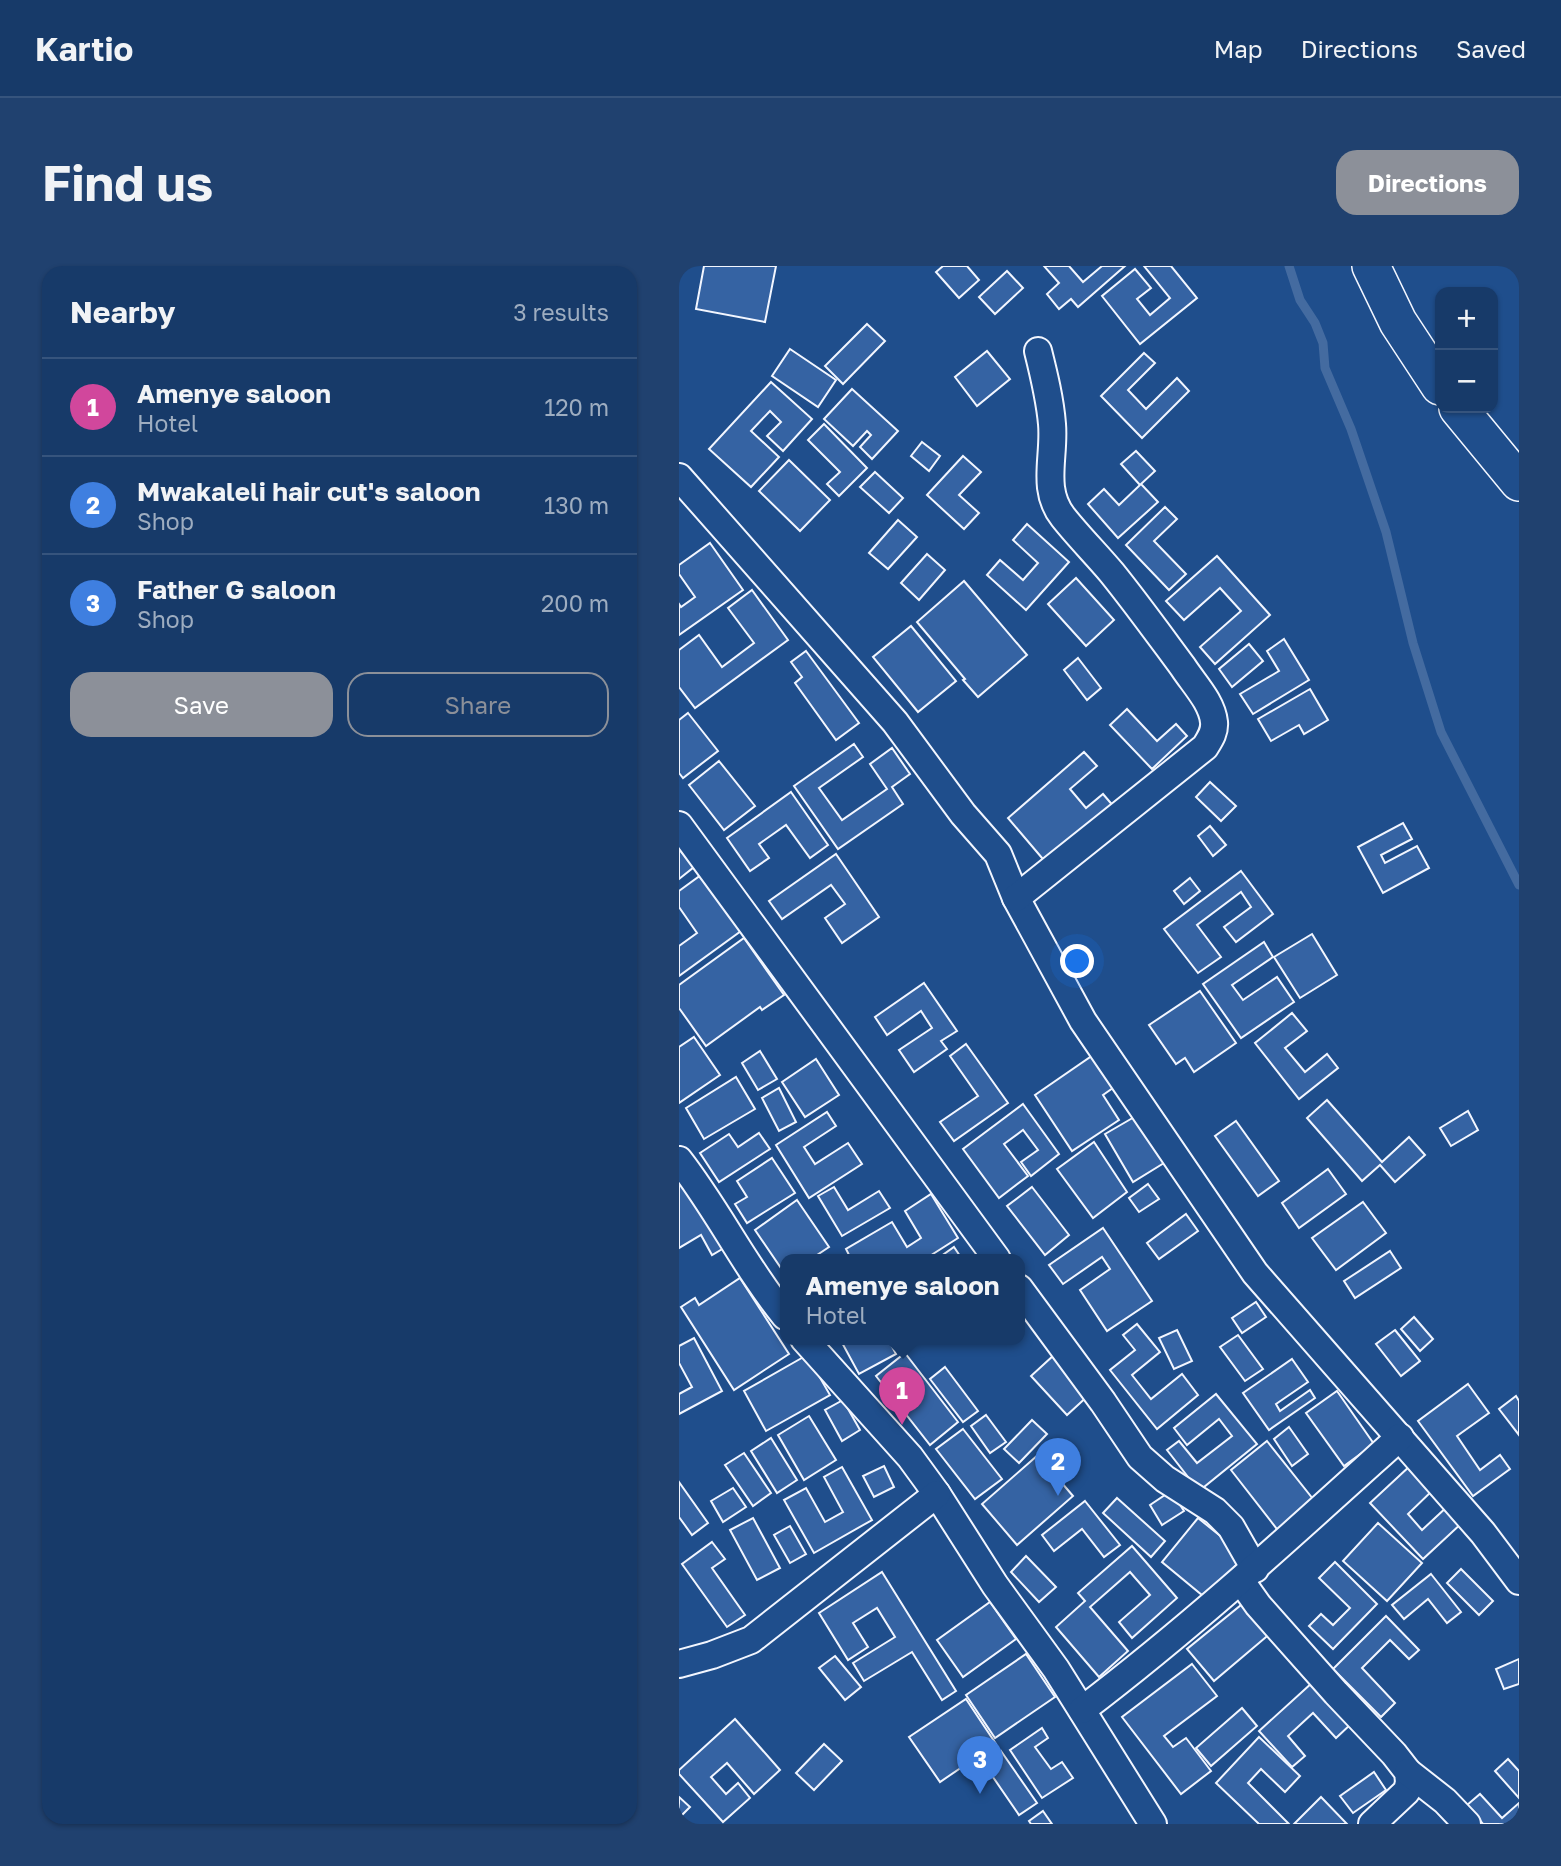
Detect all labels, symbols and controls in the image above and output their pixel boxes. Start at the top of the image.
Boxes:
text: Kartio [35,29,133,68]
text: Map [1214,34,1263,63]
text: Directions [1301,34,1418,63]
text: Saved [1456,34,1526,63]
button: Directions [1336,150,1519,215]
text: Find us [42,153,213,212]
map controls [1435,287,1498,413]
button: + [1435,287,1498,350]
text: Nearby [70,294,175,330]
text: 3 results [513,298,609,326]
button: − [1435,350,1498,413]
text: Amenye saloon [137,378,331,409]
text: 1 [87,393,99,421]
text: 120 m [544,393,609,421]
text: Hotel [137,409,198,437]
text: Mwakaleli hair cut's saloon [137,476,480,507]
text: 2 [86,491,100,519]
text: 130 m [544,491,609,519]
text: Shop [137,507,194,535]
text: Father G saloon [137,574,336,605]
text: 3 [86,589,100,617]
text: 200 m [541,589,609,617]
text: Shop [137,605,194,633]
button: Save [70,672,333,737]
button: Share [347,672,609,737]
your location [1060,944,1094,978]
popup [780,1254,1025,1345]
text: Amenye saloon [806,1270,999,1301]
text: Hotel [806,1301,867,1329]
pin: 1 [879,1367,925,1425]
pin: 2 [1035,1438,1081,1496]
pin: 3 [957,1736,1003,1794]

